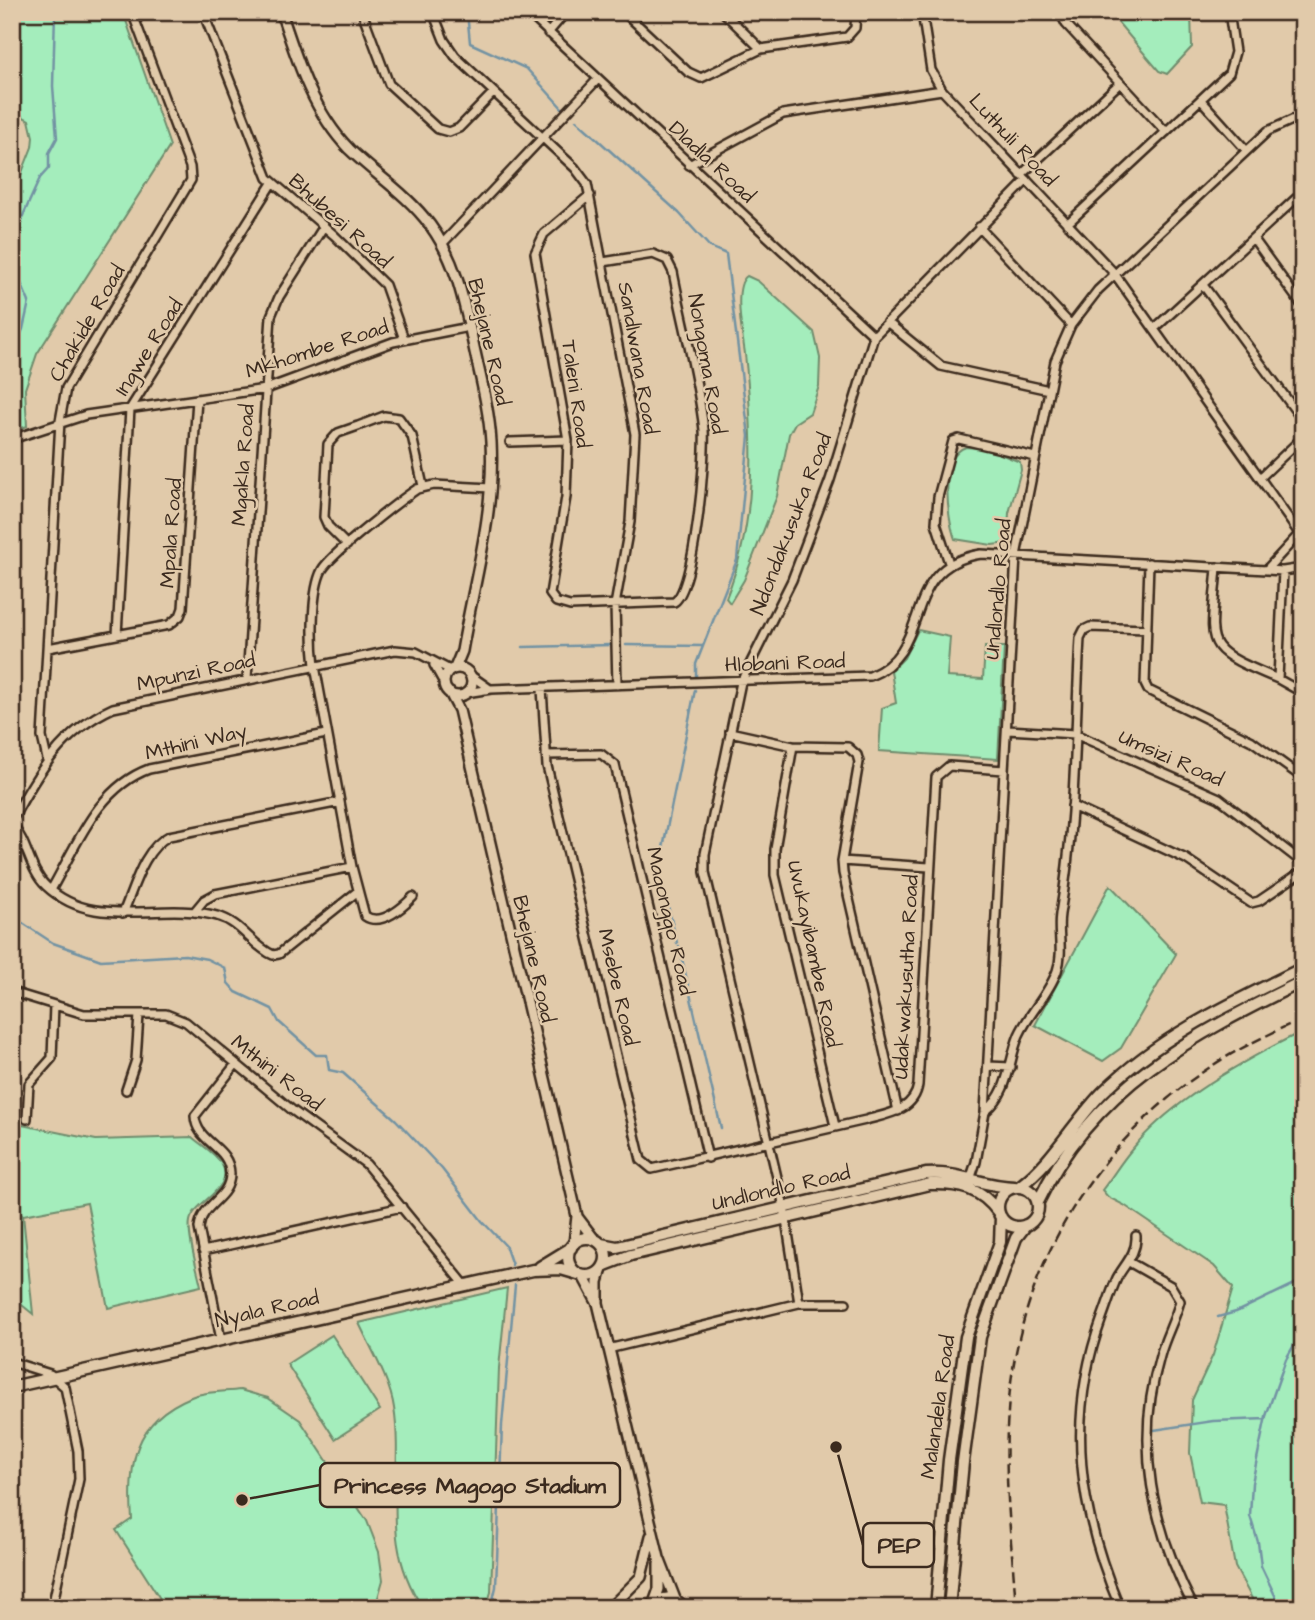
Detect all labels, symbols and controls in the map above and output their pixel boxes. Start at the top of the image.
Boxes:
street label: Luthuli Road [962,87,1064,193]
street label: Dladla Road [662,114,762,210]
street label: Bhubesi Road [282,167,398,275]
street label: Chakide Road [42,259,132,387]
street label: Bhejane Road [460,276,518,409]
street label: Sandlwana Road [610,280,666,437]
street label: Nongoma Road [678,292,734,437]
street label: Ingwe Road [108,293,192,402]
street label: Mkhombe Road [242,312,392,386]
street label: Taleni Road [554,338,598,450]
street label: Mgakla Road [224,403,264,527]
street label: Ndondakusuka Road [743,429,839,619]
street label: Mpala Road [153,477,190,589]
street label: Undlondlo Road [977,517,1019,661]
street label: Mpunzi Road [134,645,258,700]
street label: Hlobani Road [724,646,846,680]
street label: Mthini Way [142,716,251,770]
street label: Umsizi Road [1114,722,1228,794]
street label: Maqongqo Road [637,844,701,999]
street label: Uvukayibambe Road [778,858,848,1051]
street label: Udakwakusutha Road [886,874,926,1080]
street label: Bhejane Road [505,893,563,1026]
street label: Msebe Road [590,926,646,1048]
street label: Mthini Road [225,1028,329,1118]
street label: Undlondlo Road [709,1158,853,1218]
street label: Nyala Road [212,1283,323,1337]
street label: Malandela Road [914,1333,963,1481]
callout: Princess Magogo Stadium [320,1463,620,1507]
text: Princess Magogo Stadium [334,1470,607,1503]
callout: PEP [863,1523,934,1567]
text: PEP [878,1530,921,1562]

